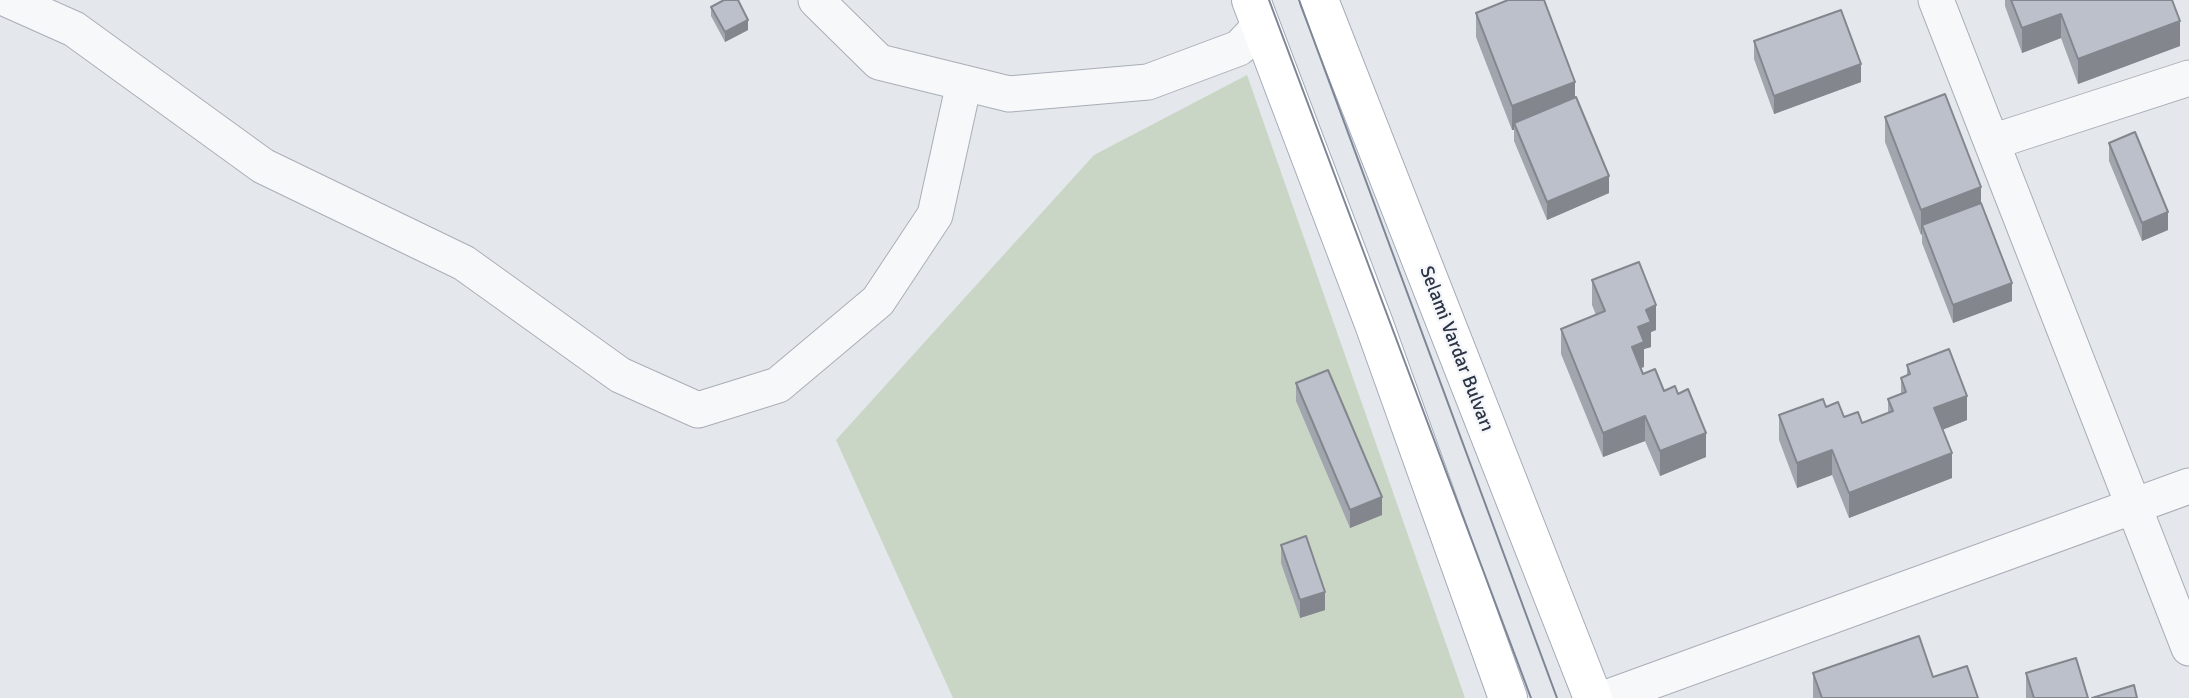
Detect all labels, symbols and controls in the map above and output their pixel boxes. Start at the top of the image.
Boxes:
street label: Selami Vardar Bulvarı [1414,263,1498,435]

